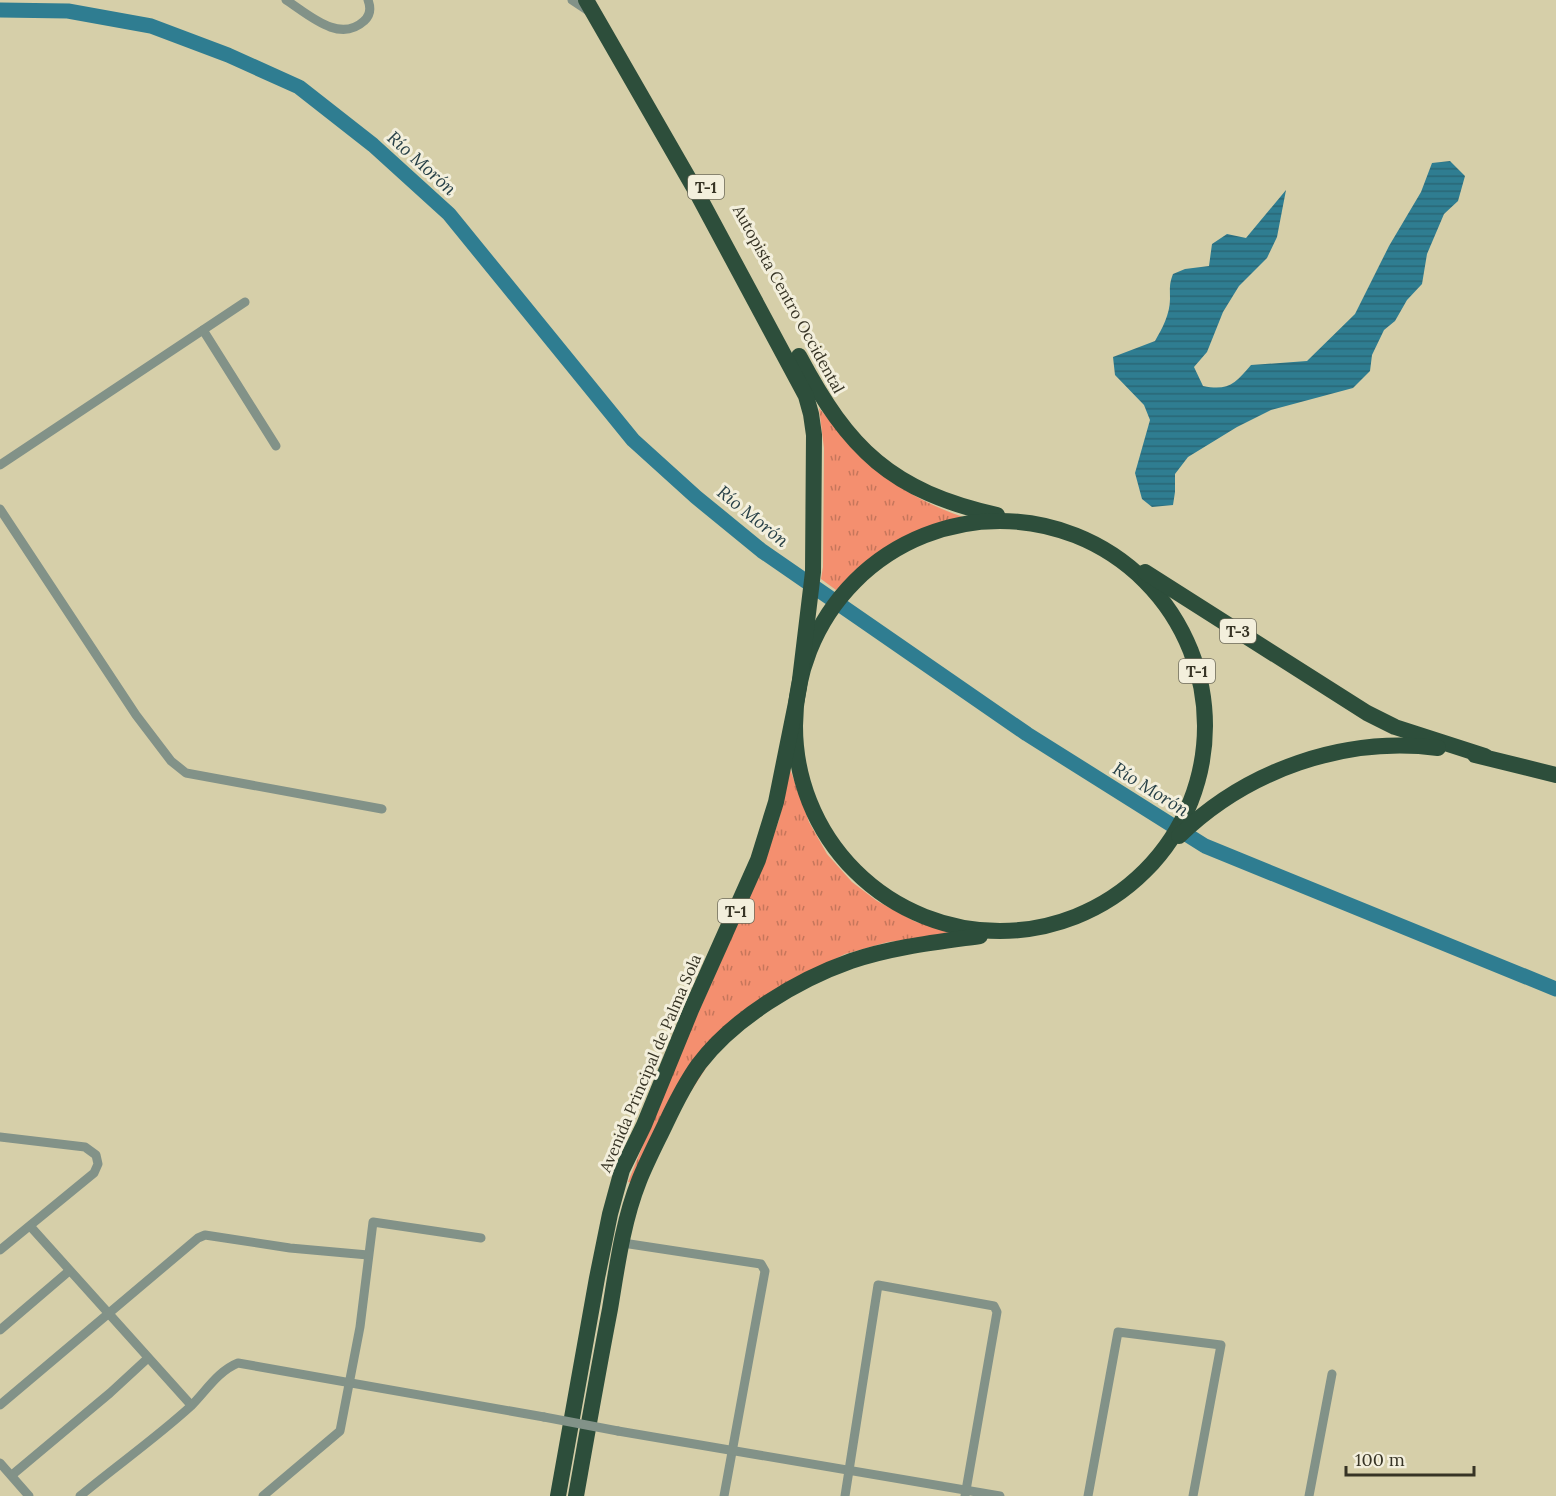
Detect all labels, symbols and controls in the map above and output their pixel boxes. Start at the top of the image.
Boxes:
water label: Río Morón [383,126,461,200]
road number: T-1 [688,175,724,199]
street label: Autopista Centro Occidental [728,201,849,397]
water label: Río Morón [713,480,793,552]
road number: T-3 [1220,619,1256,643]
road number: T-1 [1179,659,1215,683]
water label: Río Morón [1109,757,1193,821]
road number: T-1 [718,899,754,923]
street label: Avenida Principal de Palma Sola [594,951,705,1176]
scale bar [1346,1439,1474,1477]
text: 100 m [1355,1448,1405,1471]

